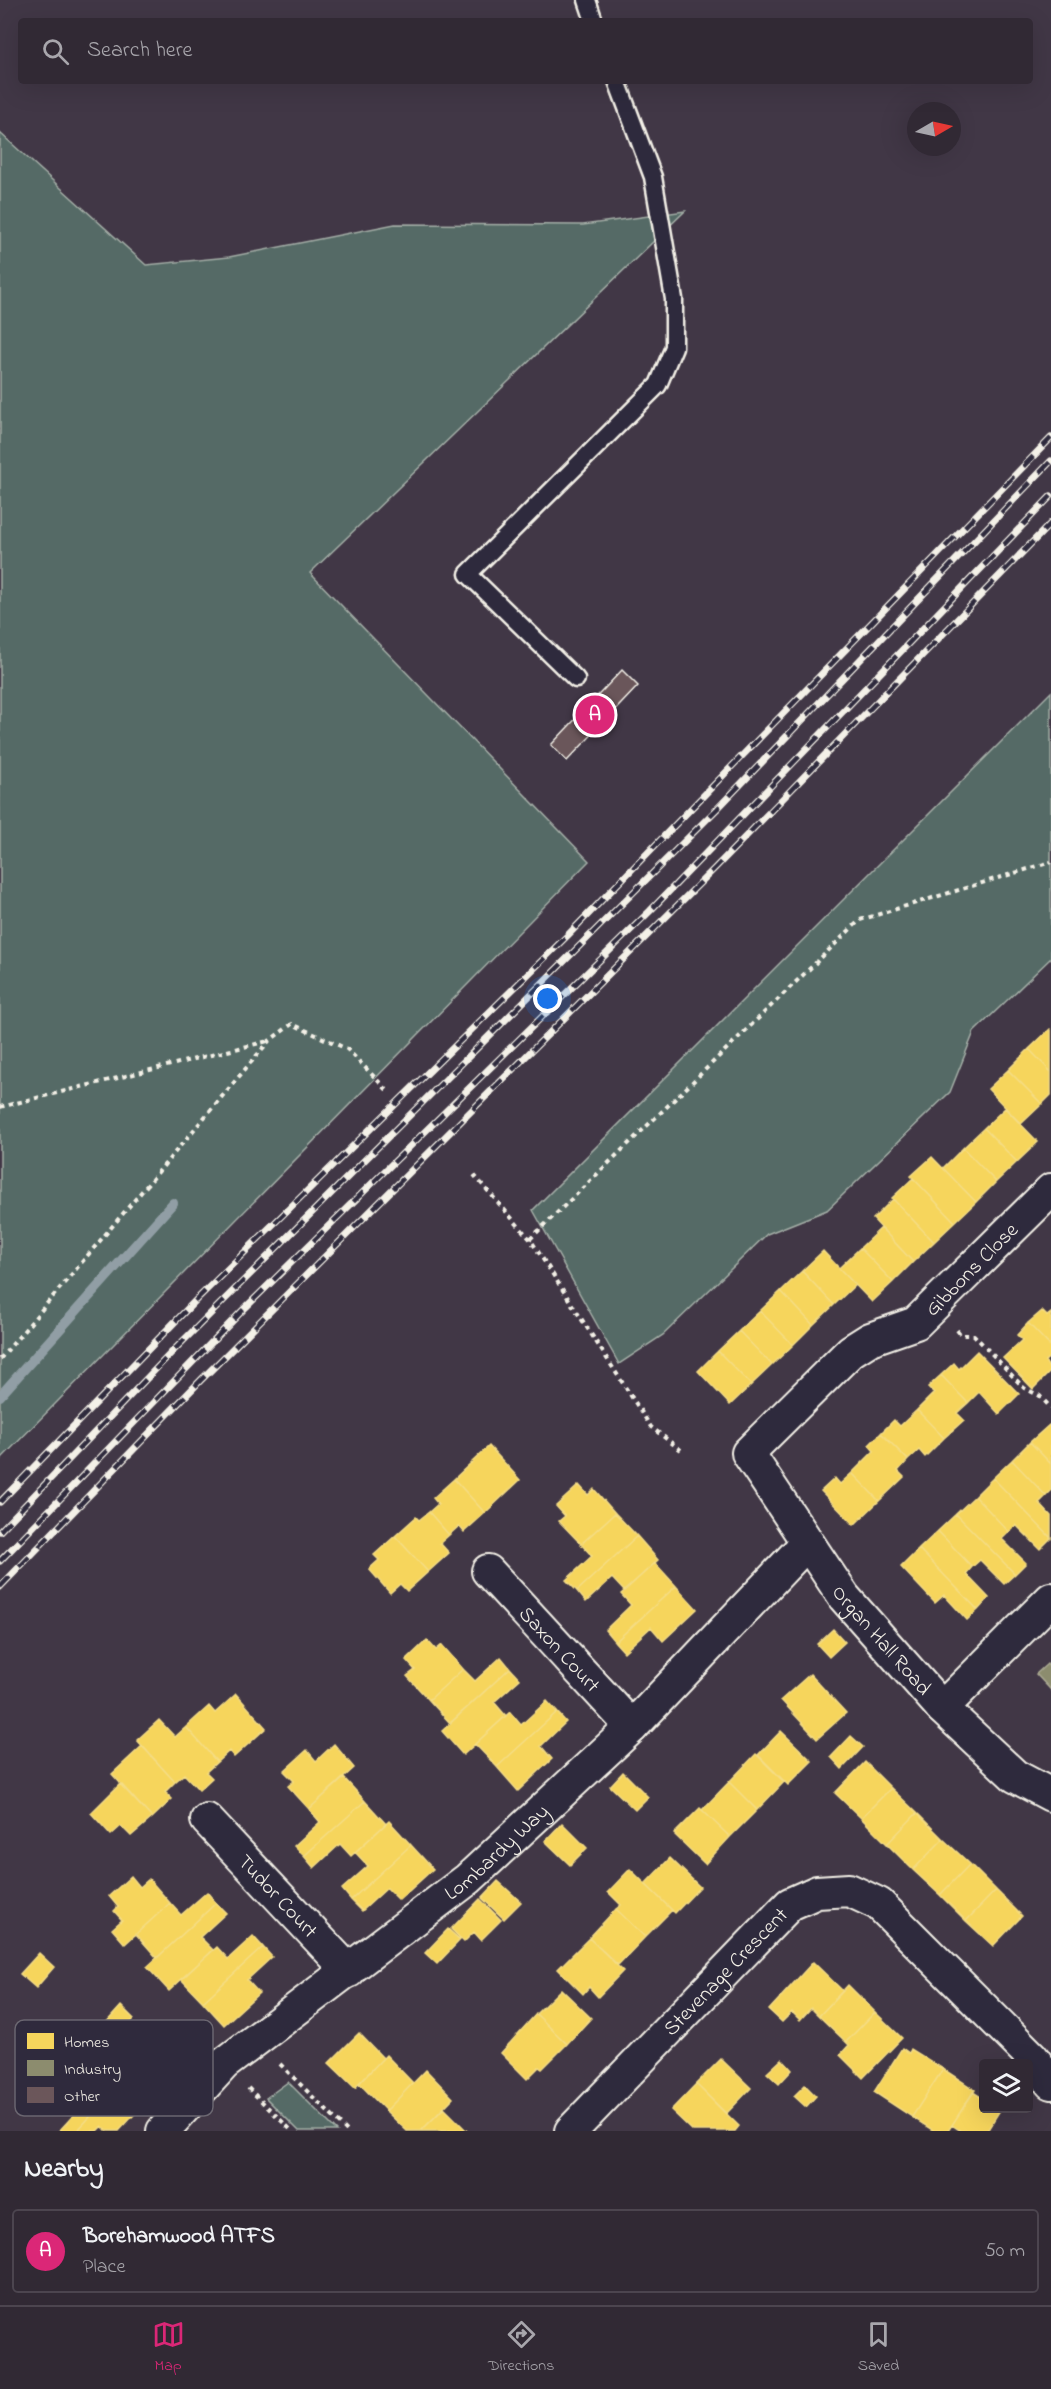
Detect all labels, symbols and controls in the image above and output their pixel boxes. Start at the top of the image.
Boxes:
search box [18,18,1033,84]
icon: search [39,35,72,68]
text: Search here [87,35,192,67]
north arrow [907,102,961,156]
pin: A [576,692,614,738]
your location [533,984,562,1013]
street label: Gibbons Close [919,1216,1026,1324]
street label: Organ Hall Road [823,1580,938,1703]
street label: Saxon Court [511,1600,606,1700]
street label: Lombardy Way [439,1798,558,1909]
street label: Tudor Court [230,1849,324,1946]
street label: Stevenage Crescent [657,1902,796,2044]
legend [15,2020,213,2116]
text: Homes [64,2031,109,2055]
text: Industry [64,2058,121,2082]
map controls [979,2059,1033,2113]
button: layers [979,2059,1033,2113]
text: Other [64,2085,100,2109]
text: Nearby [24,2151,103,2189]
text: Borehamwood ATFS [83,2221,275,2253]
text: A [39,2237,52,2266]
text: 50 m [984,2237,1025,2266]
text: Place [83,2253,125,2282]
tab: Map [152,2318,185,2378]
tab: Directions [488,2318,554,2378]
tab: Saved [858,2318,899,2378]

